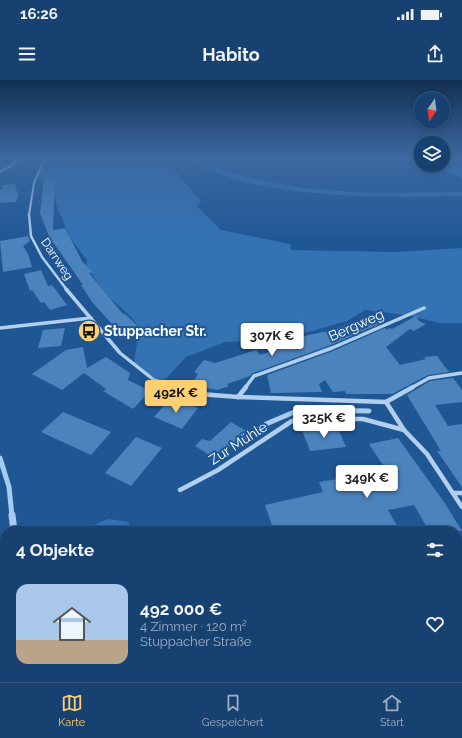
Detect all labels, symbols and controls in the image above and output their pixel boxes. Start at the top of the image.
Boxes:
text: 16:26 [20,5,58,23]
icon: menu [16,43,38,65]
icon: share [424,43,446,65]
text: Habito [202,44,260,65]
north arrow [414,92,450,128]
map controls [414,92,450,172]
button: layers [414,136,450,172]
street label: Darrweg [38,235,76,283]
street label: Bergweg [326,306,386,344]
bus stop icon: Stuppacher Str. [76,318,102,344]
place label: Stuppacher Str. [104,323,206,339]
pin: 307K € [239,323,305,357]
text: 307K € [250,328,294,343]
pin: 492K € [143,380,209,414]
text: 492K € [154,385,198,400]
pin: 325K € [291,405,357,439]
text: 325K € [302,410,346,425]
street label: Zur Mühle [206,418,270,468]
pin: 349K € [334,465,400,499]
text: 349K € [345,470,389,485]
icon: filters [424,539,446,561]
text: 4 Objekte [16,540,94,560]
text: 492 000 € [140,599,222,619]
icon: home [48,600,96,648]
icon: heart [424,613,446,635]
text: 4 Zimmer · 120 m² [140,619,247,634]
text: Stuppacher Straße [140,634,251,649]
tab: Karte [58,692,85,729]
tab: Gespeichert [202,692,263,729]
tab: Start [380,692,404,729]

